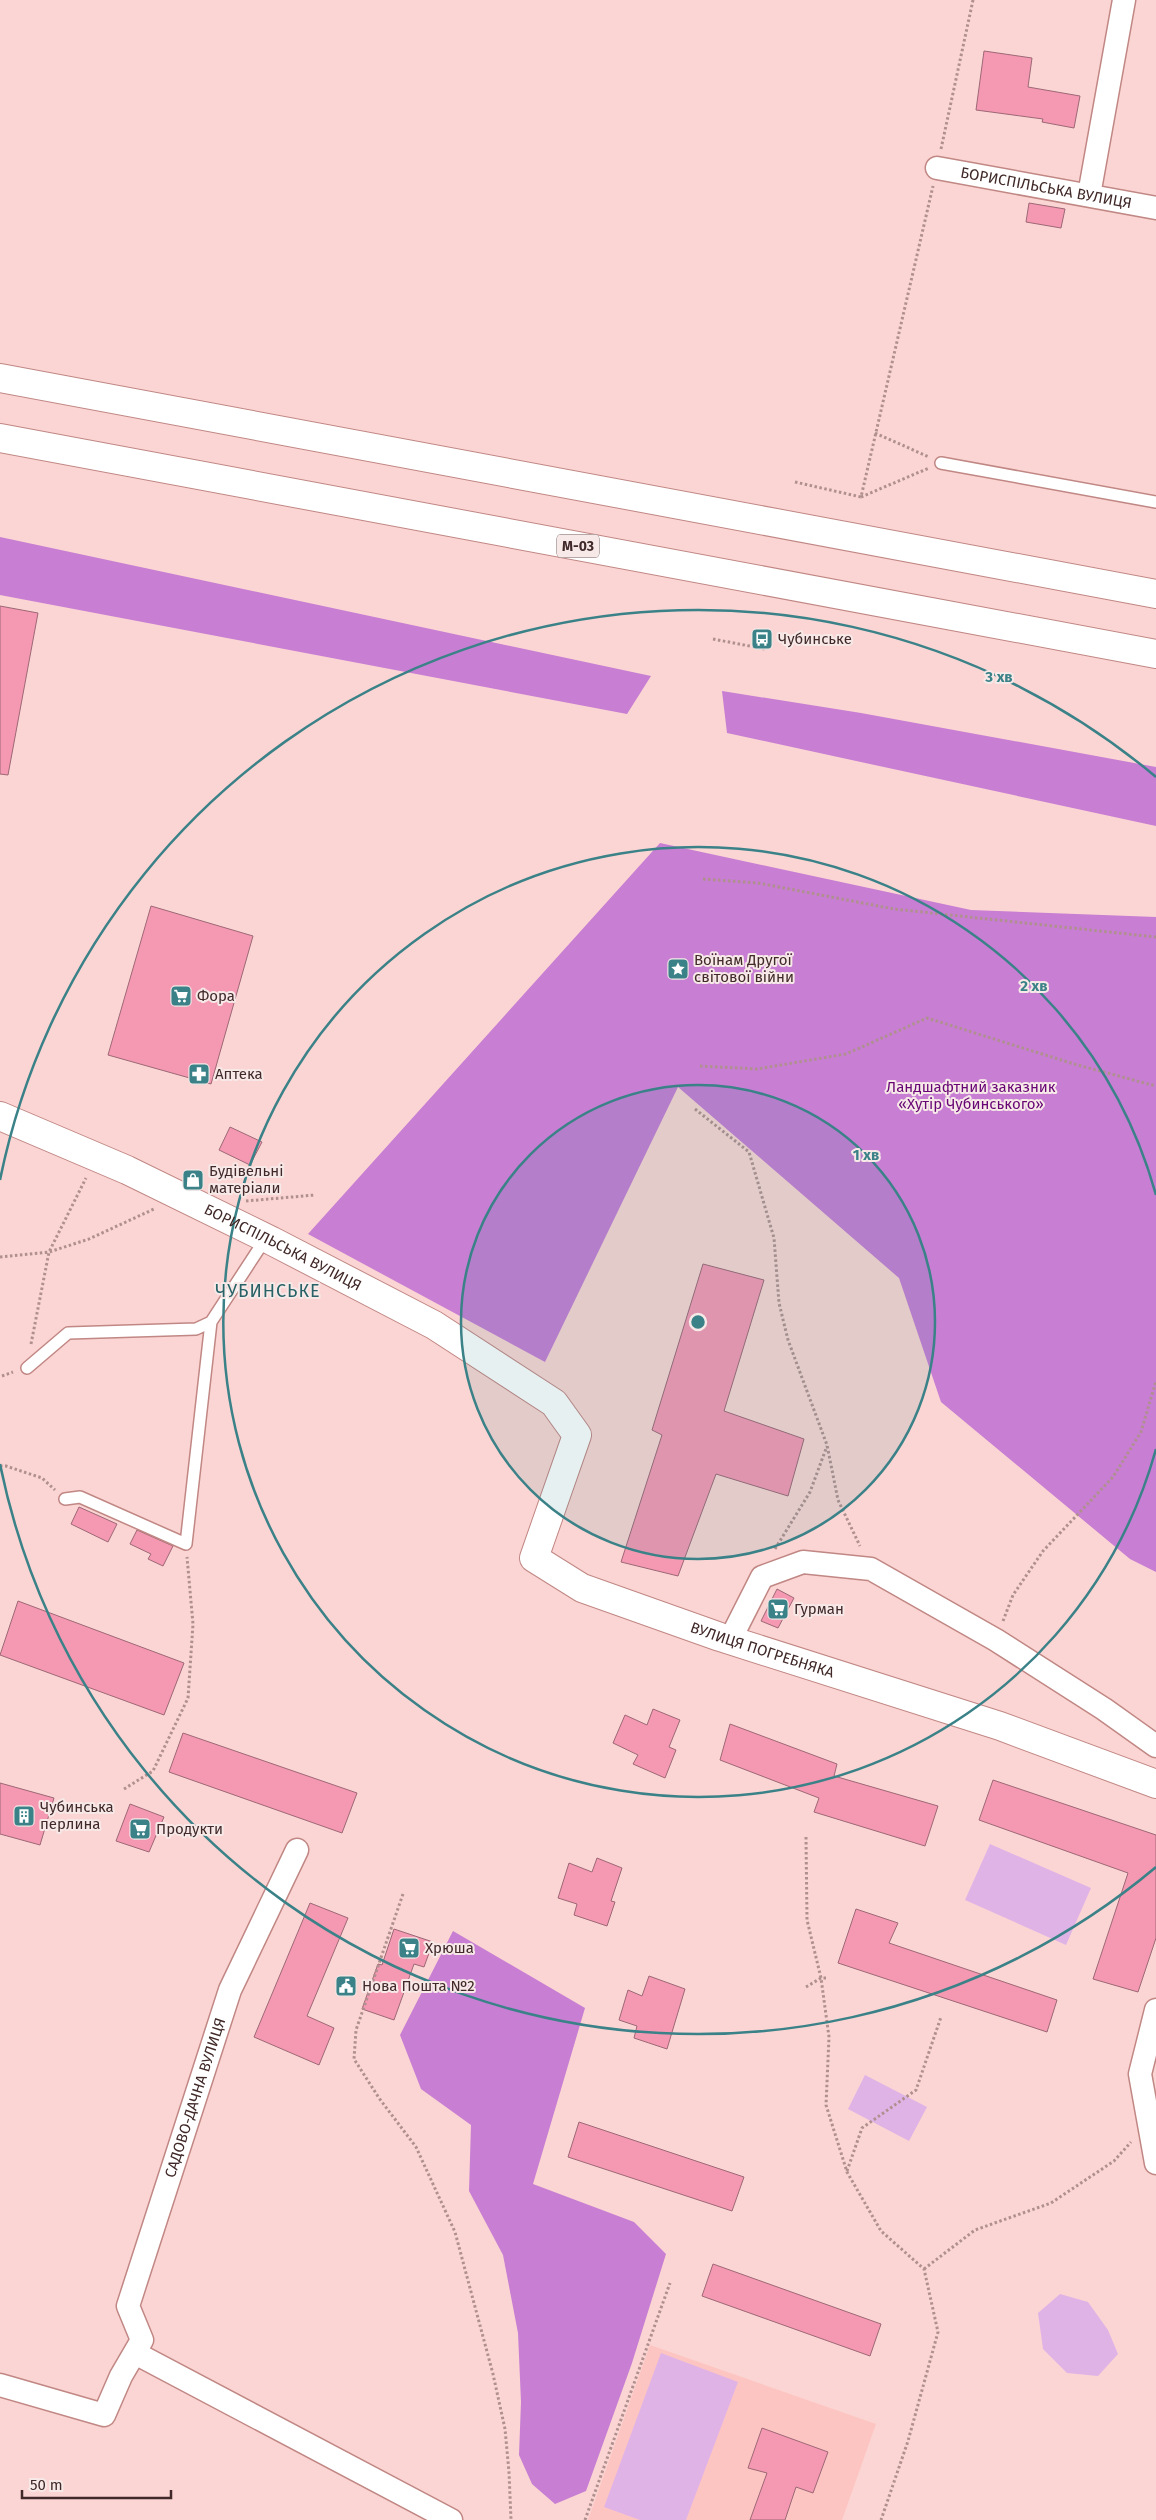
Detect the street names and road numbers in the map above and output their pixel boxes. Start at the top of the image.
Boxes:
street label: БОРИСПІЛЬСЬКА ВУЛИЦЯ [959,163,1133,212]
road number: М-03 [557,534,599,558]
street label: БОРИСПІЛЬСЬКА ВУЛИЦЯ [201,1200,364,1295]
street label: ВУЛИЦЯ ПОГРЕБНЯКА [688,1618,837,1682]
street label: САДОВО-ДАЧНА ВУЛИЦЯ [161,2016,229,2180]

